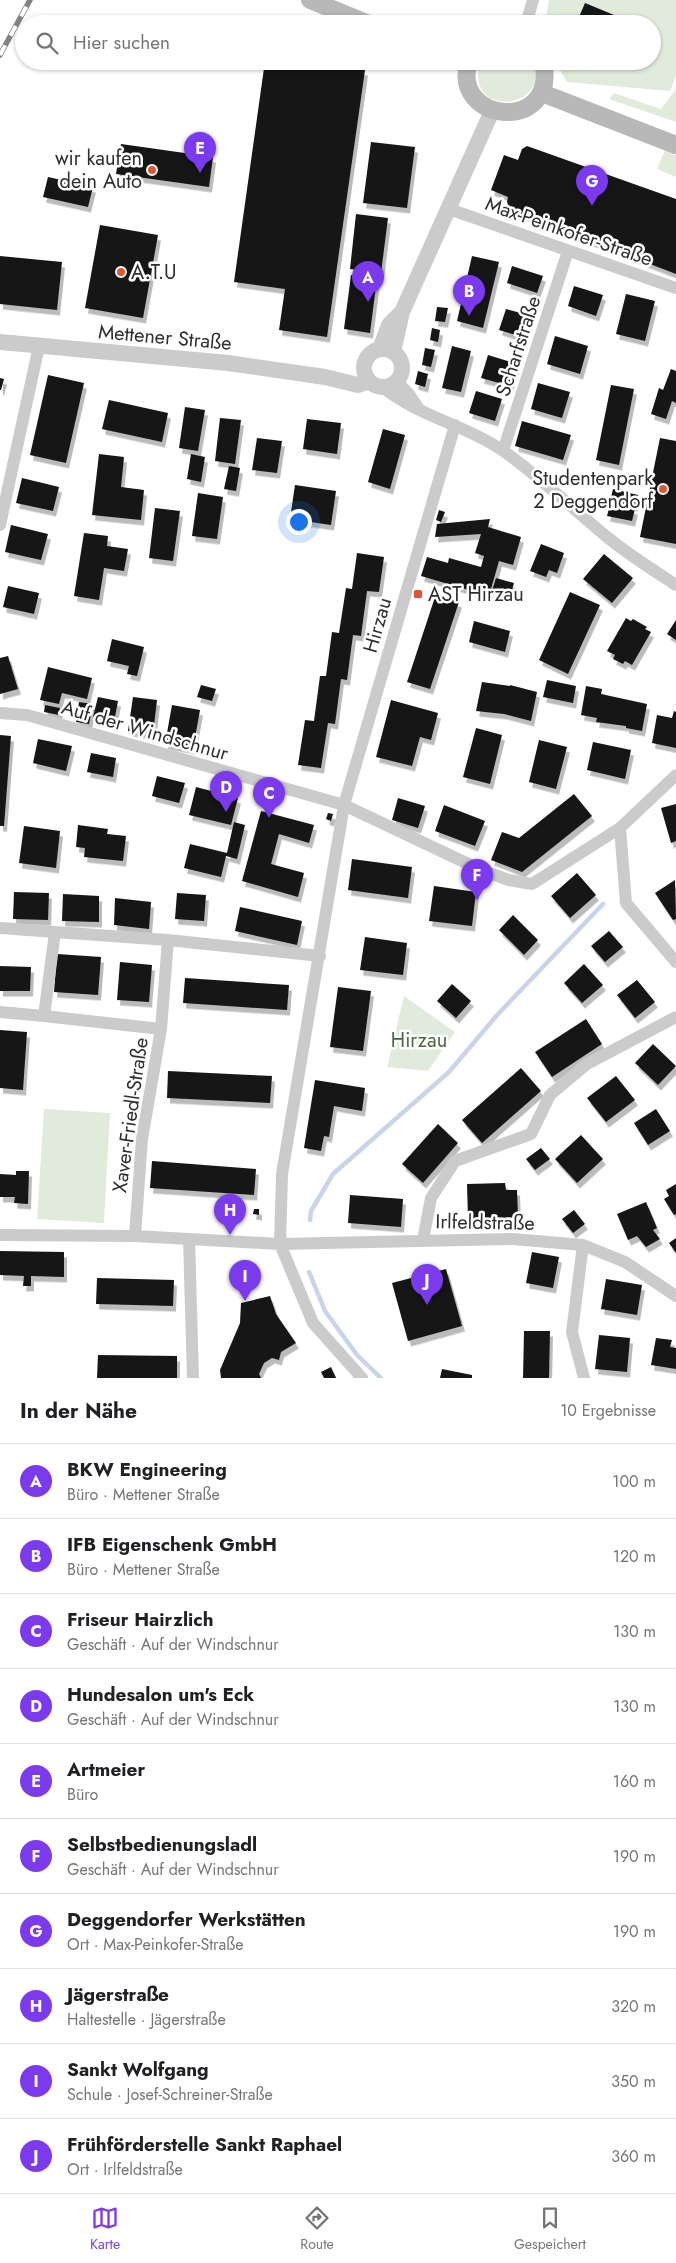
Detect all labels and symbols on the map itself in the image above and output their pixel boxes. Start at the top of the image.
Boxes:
pin: E [184,132,216,173]
place label: wir kaufen dein Auto [55,144,142,196]
marker: wir kaufen dein Auto [146,164,158,176]
pin: G [576,165,608,206]
street label: Max-Peinkofer-Straße [481,189,656,274]
place label: A.T.U [131,258,177,287]
pin: A [352,261,384,302]
marker: A.T.U [115,266,127,278]
pin: B [453,275,485,316]
street label: Scharfstraße [489,292,548,400]
street label: Mettener Straße [97,317,233,358]
place label: Studentenpark 2 Deggendorf [532,464,654,516]
marker: Studentenpark 2 Deggendorf [657,483,669,495]
your location [286,509,312,535]
place label: AST Hirzau [428,580,524,609]
marker: AST Hirzau [412,588,424,600]
street label: Hirzau [356,594,399,656]
street label: Auf der Windschnur [58,693,232,768]
pin: D [210,771,242,812]
pin: C [253,777,285,818]
pin: F [461,859,493,900]
park label: Hirzau [391,1026,447,1055]
street label: Xaver-Friedl-Straße [105,1036,156,1195]
pin: H [214,1194,246,1235]
street label: Irlfeldstraße [435,1207,535,1238]
pin: I [229,1260,261,1301]
pin: J [411,1264,443,1305]

